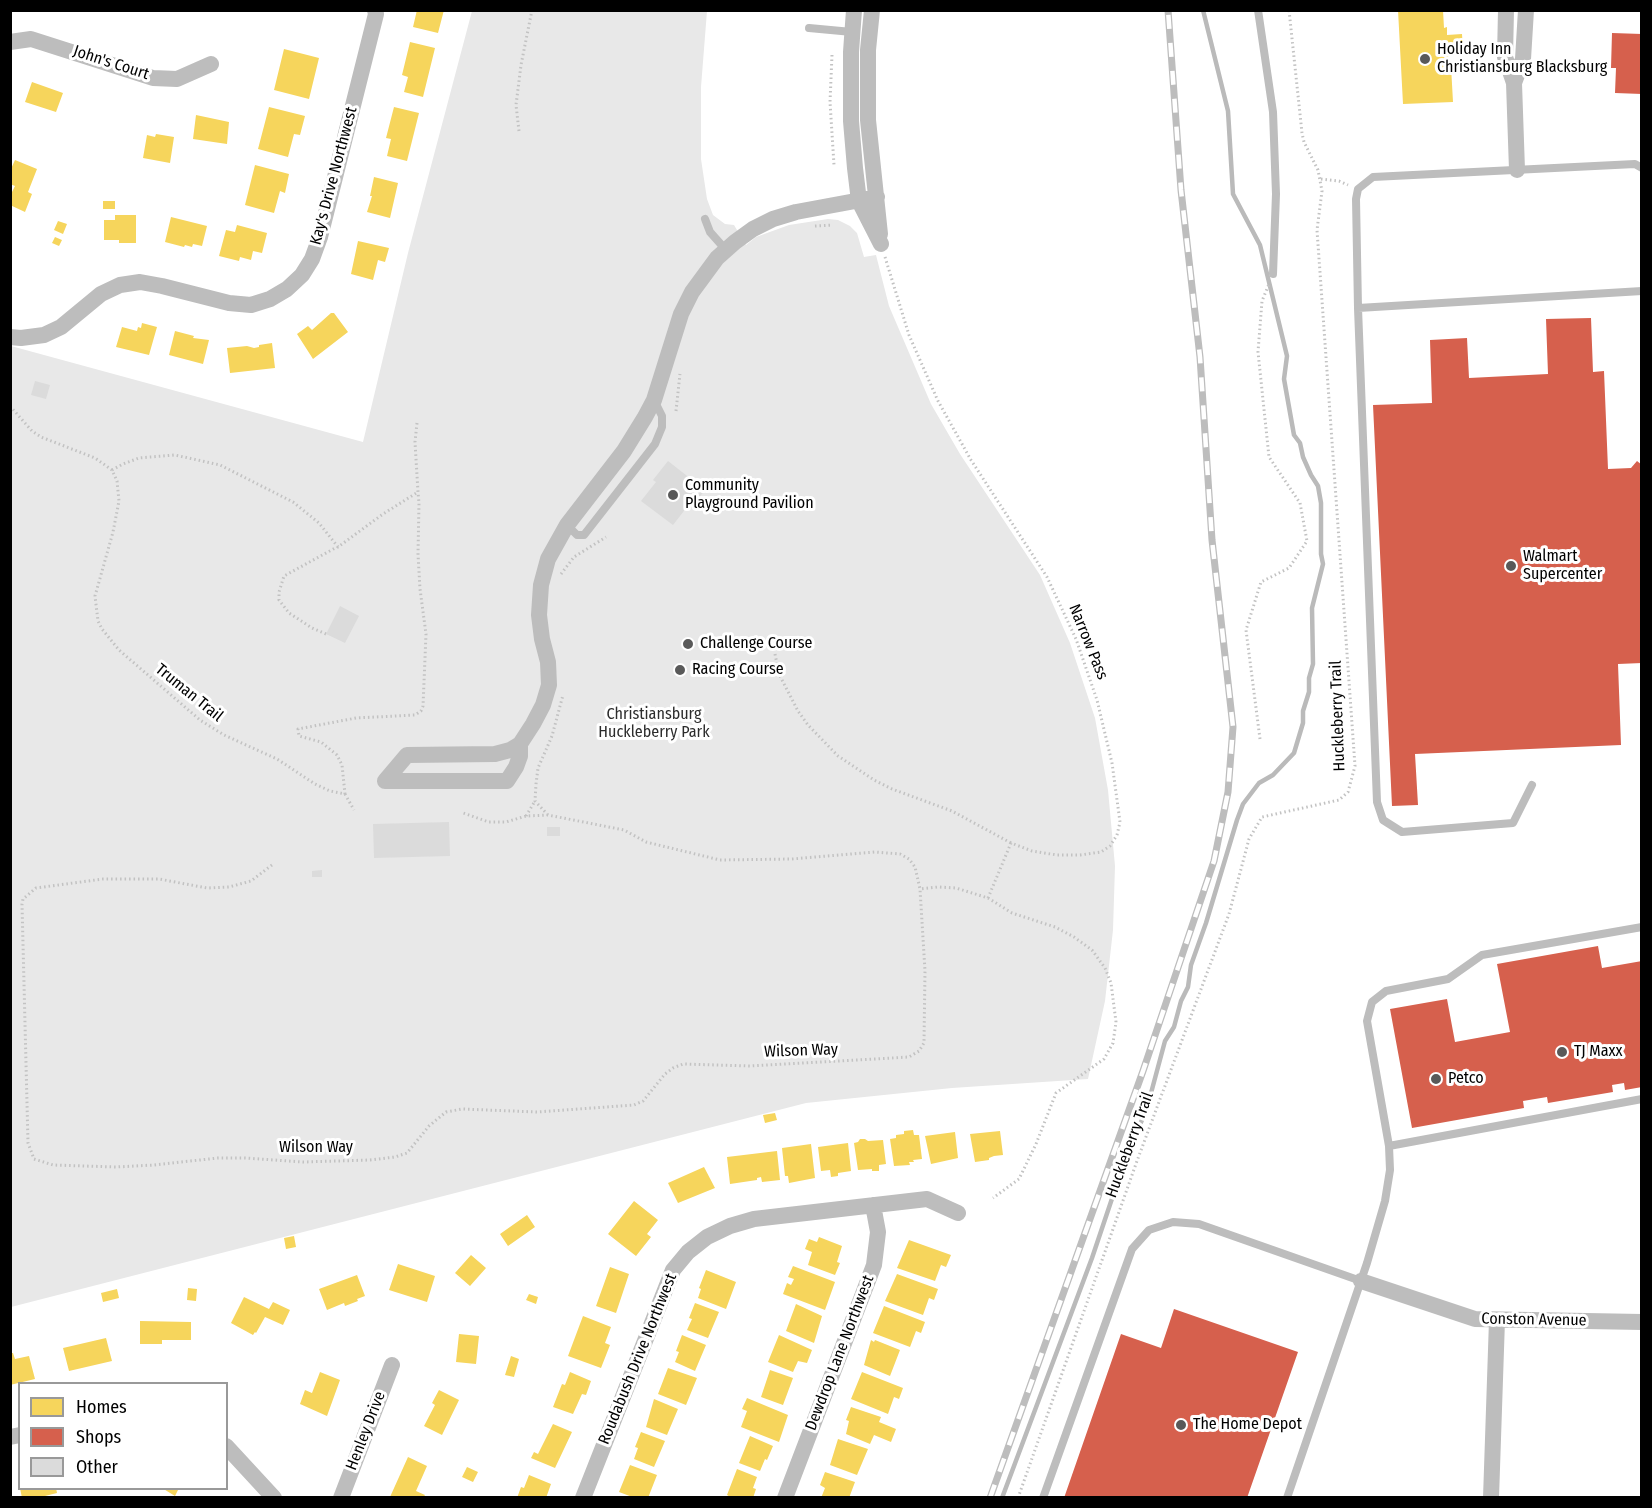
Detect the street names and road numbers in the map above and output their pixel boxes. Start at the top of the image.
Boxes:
street label: John's Court [71,42,151,84]
street label: Kay's Drive Northwest [306,105,362,247]
street label: Narrow Pass [1064,601,1112,683]
street label: Truman Trail [151,660,227,726]
street label: Huckleberry Trail [1326,660,1350,772]
street label: Wilson Way [764,1040,838,1062]
street label: Huckleberry Trail [1102,1090,1158,1200]
street label: Wilson Way [279,1138,353,1158]
street label: Roudabush Drive Northwest [595,1271,681,1447]
street label: Dewdrop Lane Northwest [802,1273,878,1433]
street label: Conston Avenue [1481,1309,1587,1331]
street label: Henley Drive [342,1389,390,1473]

